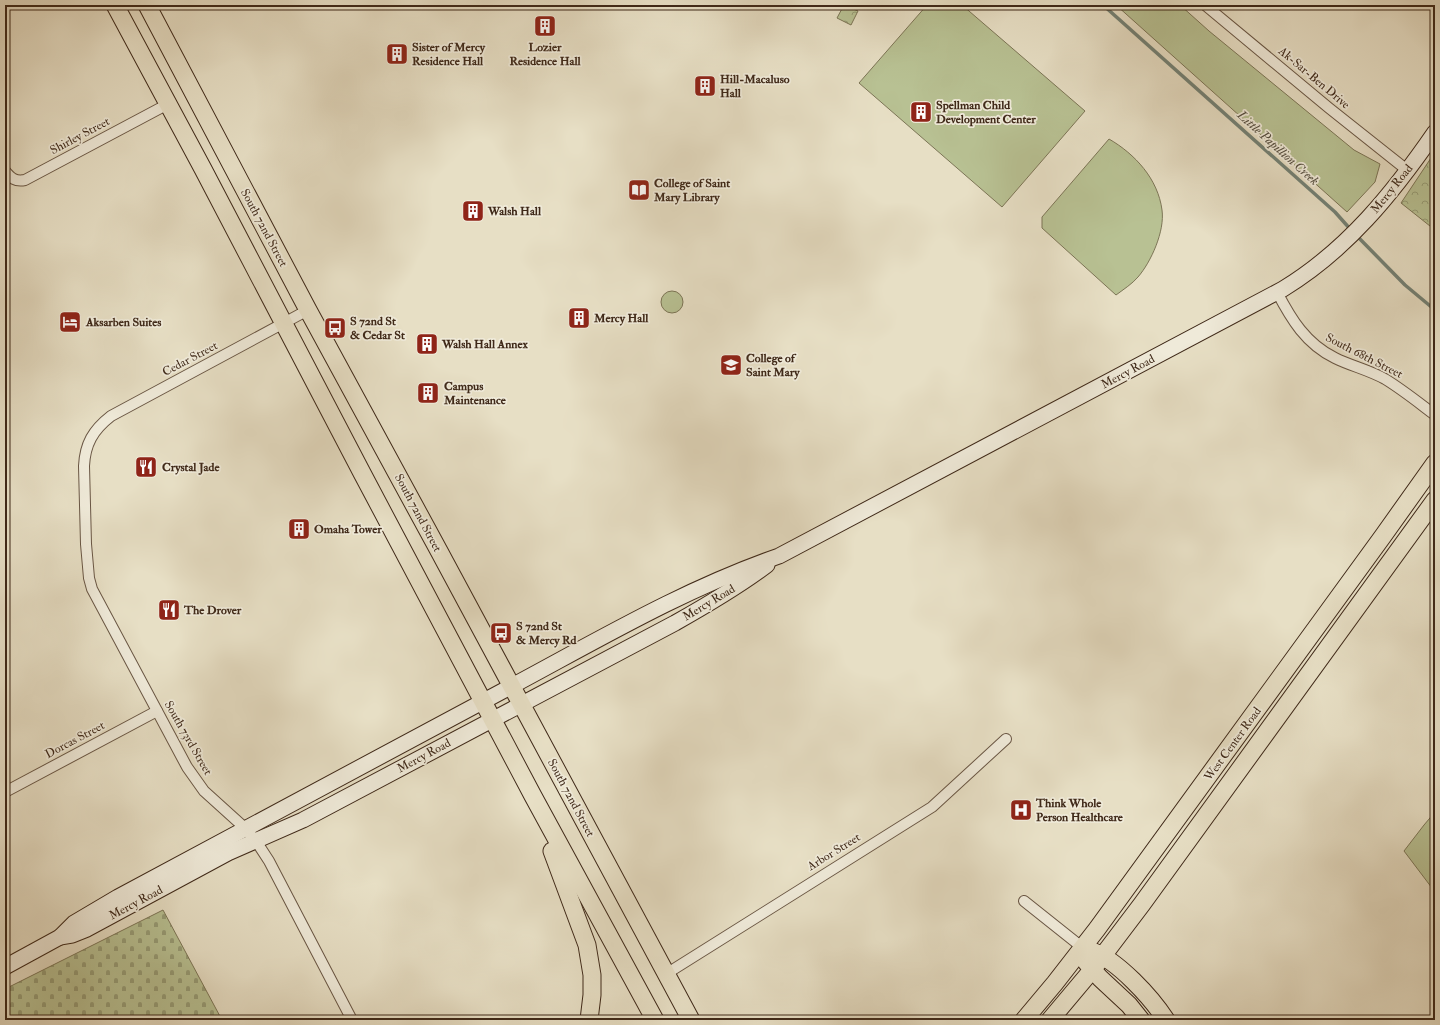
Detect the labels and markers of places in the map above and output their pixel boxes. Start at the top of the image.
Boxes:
building icon: Lozier Residence Hall [532,13,558,39]
place label: Sister of Mercy Residence Hall [412,40,486,69]
place label: Lozier Residence Hall [509,40,581,69]
building icon: Sister of Mercy Residence Hall [384,41,410,67]
place label: Hill-Macaluso Hall [720,72,790,101]
building icon: Hill-Macaluso Hall [692,73,718,99]
place label: Spellman Child Development Center [936,98,1036,127]
building icon: Spellman Child Development Center [908,99,934,125]
place label: College of Saint Mary Library [653,176,730,205]
library icon: College of Saint Mary Library [626,177,652,203]
building icon: Walsh Hall [460,198,486,224]
place label: Walsh Hall [487,204,542,219]
building icon: Mercy Hall [566,305,592,331]
hotel icon: Aksarben Suites [57,309,83,335]
place label: Mercy Hall [593,311,649,326]
place label: S 72nd St & Cedar St [350,314,405,343]
place label: Aksarben Suites [85,315,161,330]
bus stop icon: S 72nd St & Cedar St [322,315,348,341]
building icon: Walsh Hall Annex [414,331,440,357]
place label: Walsh Hall Annex [441,337,529,352]
place label: College of Saint Mary [746,351,800,380]
school or university icon: College of Saint Mary [718,352,744,378]
place label: Campus Maintenance [443,379,507,408]
building icon: Campus Maintenance [415,380,441,406]
restaurant icon: Crystal Jade [133,454,159,480]
place label: Crystal Jade [162,460,220,475]
building icon: Omaha Tower [286,516,312,542]
place label: Omaha Tower [314,522,382,537]
restaurant icon: The Drover [156,597,182,623]
place label: The Drover [183,603,242,618]
place label: S 72nd St & Mercy Rd [516,619,577,648]
bus stop icon: S 72nd St & Mercy Rd [488,620,514,646]
place label: Think Whole Person Healthcare [1035,796,1124,825]
hospital icon: Think Whole Person Healthcare [1008,797,1034,823]

